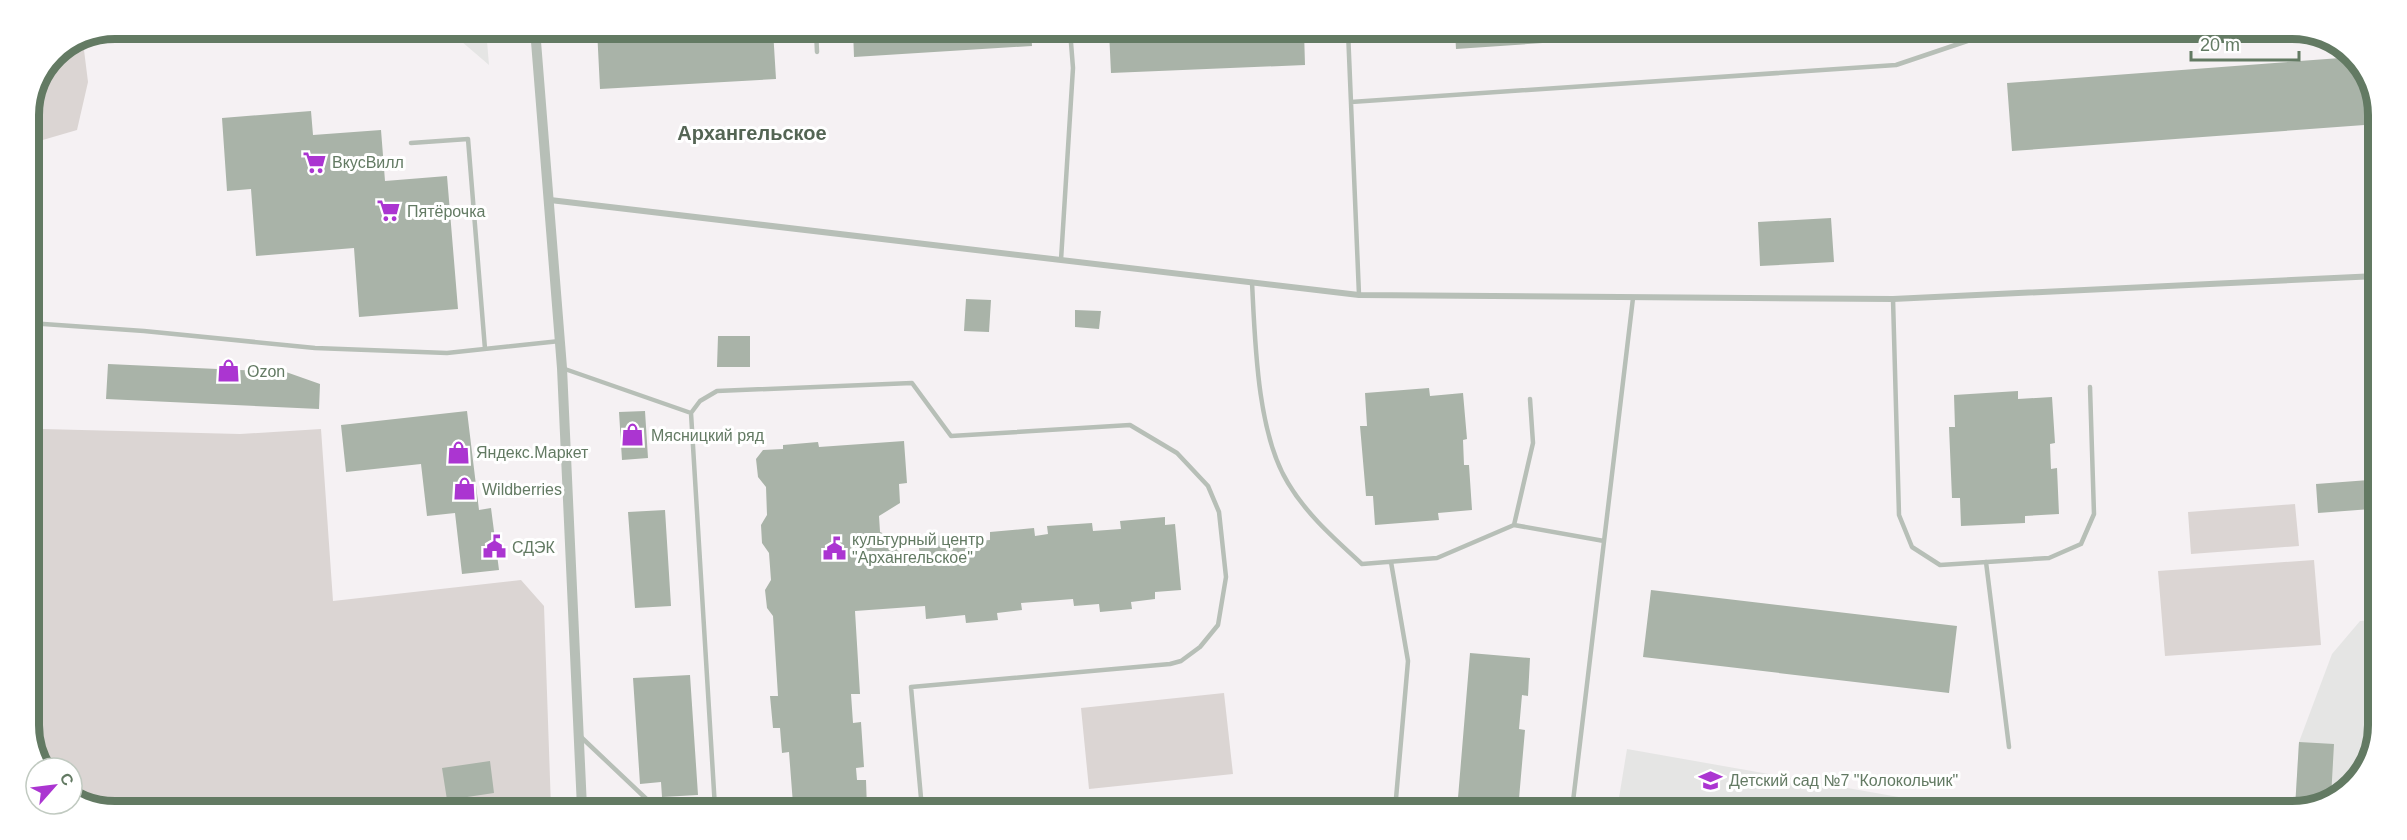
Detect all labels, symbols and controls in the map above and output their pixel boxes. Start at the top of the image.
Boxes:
scale bar [2191,24,2299,62]
text: 20 m [2200,35,2240,55]
district label: Архангельское [677,122,827,144]
supermarket icon: ВкусВилл [301,149,327,175]
place label: ВкусВилл [332,154,404,171]
supermarket icon: Пятёрочка [376,198,402,224]
place label: Пятёрочка [407,203,486,220]
shop icon: Ozon [216,358,242,384]
place label: Ozon [247,363,285,380]
shop icon: Мясницкий ряд [620,422,646,448]
place label: Мясницкий ряд [651,427,765,444]
shop icon: Яндекс.Маркет [445,439,471,465]
place label: Яндекс.Маркет [476,444,589,461]
shop icon: Wildberries [451,476,477,502]
place label: Wildberries [482,481,562,498]
place label: культурный центр "Архангельское" [852,531,984,566]
public building icon: СДЭК [481,534,507,560]
public building icon: культурный центр "Архангельское" [821,535,847,561]
place label: СДЭК [512,539,556,556]
north arrow [24,756,84,816]
school or university icon: Детский сад №7 "Колокольчик" [1698,767,1724,793]
text: С [57,770,77,789]
place label: Детский сад №7 "Колокольчик" [1729,772,1958,789]

